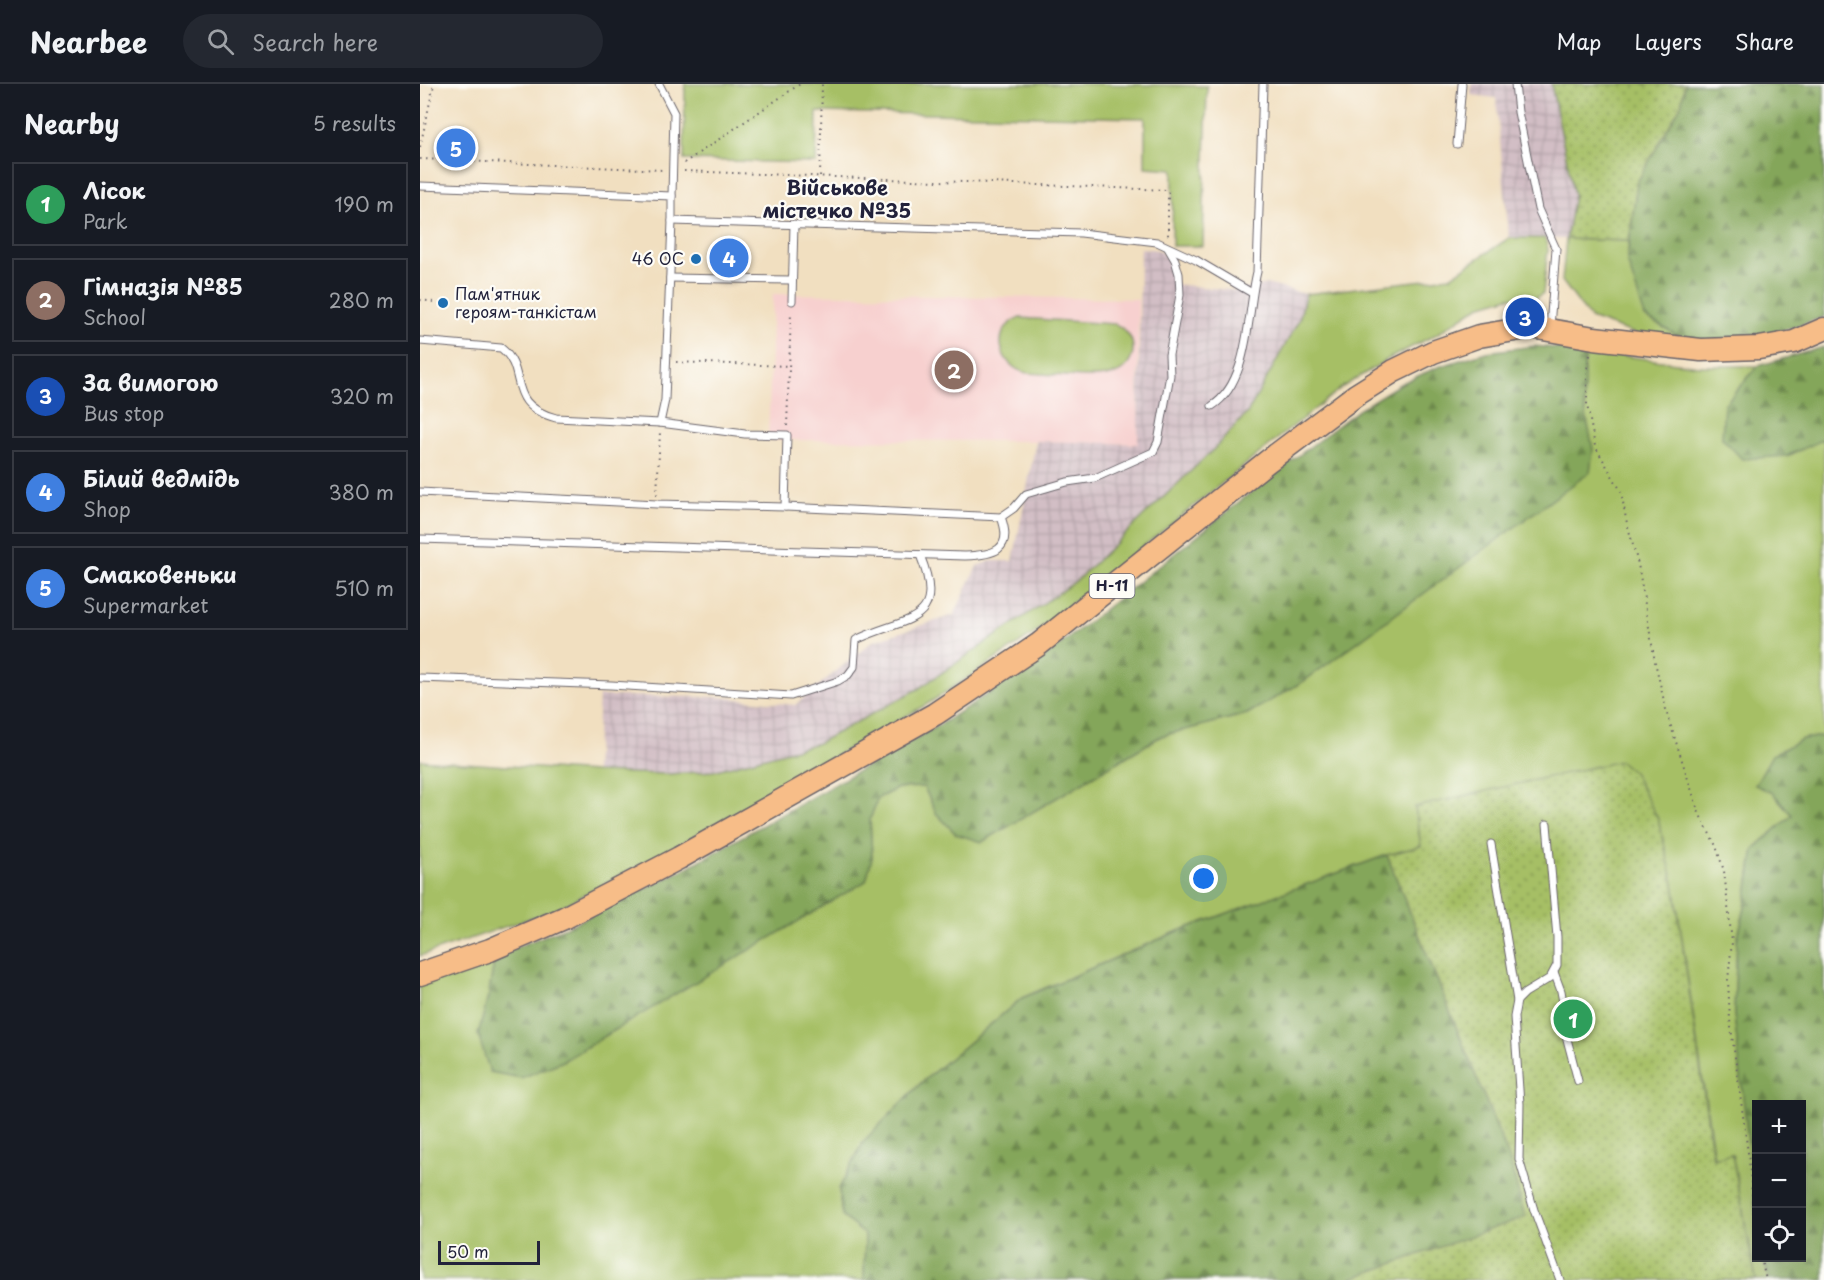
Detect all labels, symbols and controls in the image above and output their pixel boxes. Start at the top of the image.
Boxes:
search box [183,14,603,68]
text: Nearbee [30,20,147,63]
icon: search [204,25,237,58]
text: Search here [252,25,378,58]
text: Map [1557,25,1601,57]
text: Layers [1634,25,1702,57]
text: Share [1735,25,1794,57]
text: Nearby [24,104,119,143]
text: 5 results [313,108,396,138]
pin: 5 [436,126,476,170]
district label: Військове містечко №35 [763,172,911,225]
text: Лісок [83,173,145,206]
text: 1 [41,189,50,219]
text: 190 m [335,189,394,219]
text: Park [83,206,128,236]
pin: 4 [710,236,748,280]
place label: 46 ОС [632,246,684,270]
marker: 46 ОС [689,252,703,266]
text: Гімназія №85 [83,269,243,302]
place label: Пам'ятник героям-танкістам [455,281,597,323]
text: 2 [38,285,53,315]
text: 280 m [329,285,394,315]
pin: 3 [1506,294,1544,340]
marker: Пам'ятник героям-танкістам [436,296,450,310]
text: School [83,302,146,332]
pin: 2 [934,348,974,392]
text: За вимогою [83,365,218,398]
text: 3 [39,381,52,411]
text: 320 m [330,381,394,411]
text: Bus stop [83,398,164,428]
text: Білий ведмідь [83,461,240,494]
text: 4 [39,477,52,507]
text: 380 m [328,477,394,507]
text: Shop [83,494,131,524]
text: Смаковеньки [83,557,237,590]
text: 5 [39,573,52,603]
text: 510 m [334,573,394,603]
road number: Н-11 [1090,574,1134,598]
text: Supermarket [83,590,209,620]
your location [1189,864,1218,893]
pin: 1 [1554,996,1592,1042]
map controls [1752,1100,1806,1262]
button: + [1752,1100,1806,1154]
button: − [1752,1154,1806,1208]
button: locate [1752,1208,1806,1262]
scale bar [438,1238,540,1266]
text: 50 m [447,1239,488,1263]

